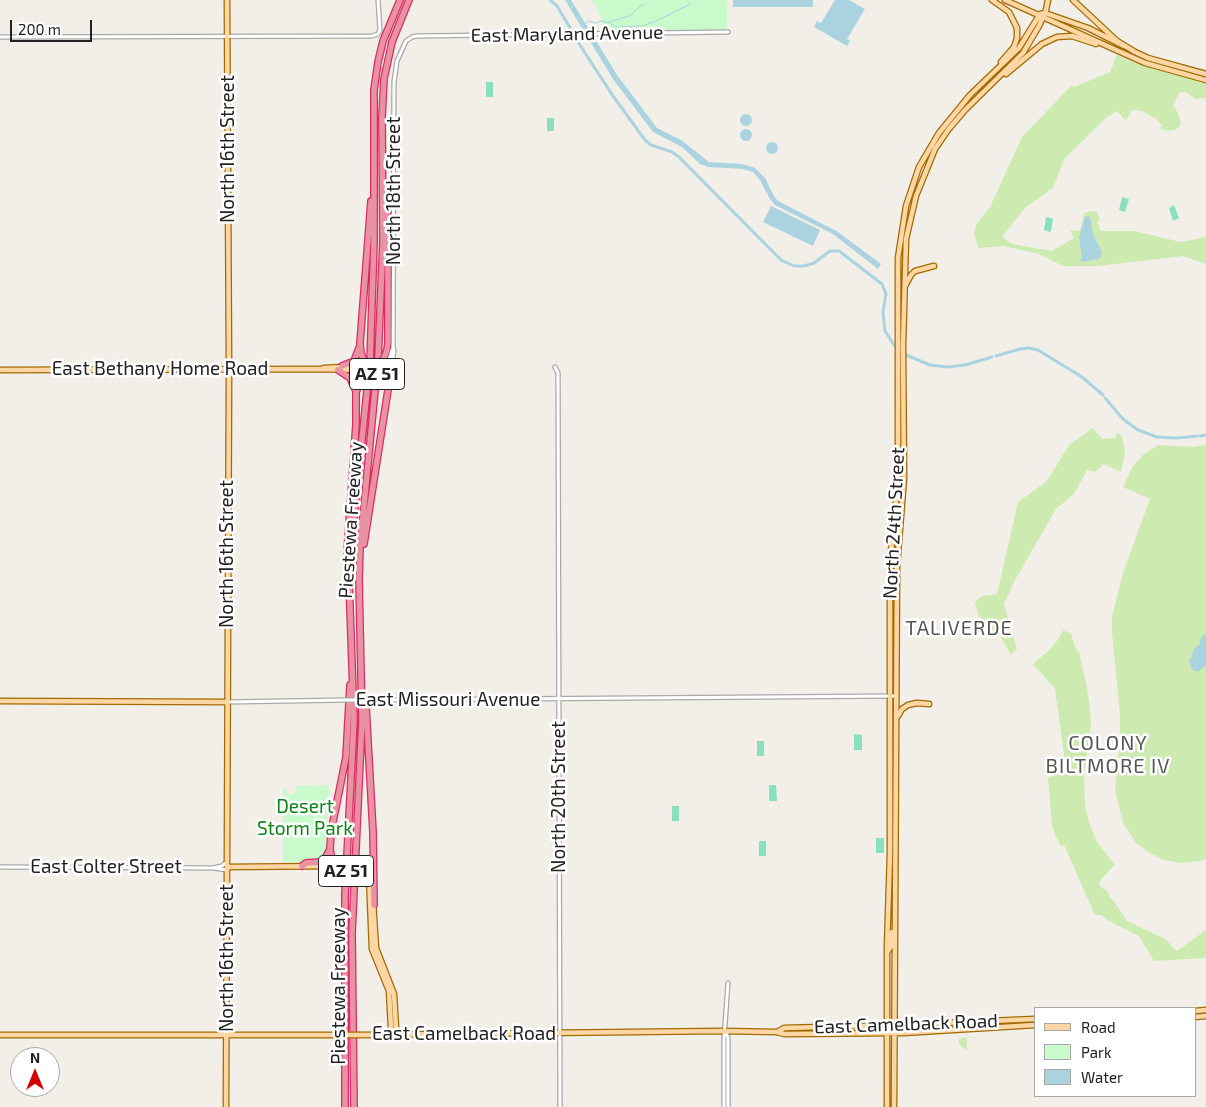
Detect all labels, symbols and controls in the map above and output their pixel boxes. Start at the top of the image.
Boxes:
scale bar [12,10,95,42]
text: 200 m [18,20,61,38]
street label: East Maryland Avenue [470,21,664,47]
street label: North 16th Street [217,75,239,223]
street label: North 18th Street [383,117,405,265]
street label: East Bethany Home Road [52,358,268,380]
road number: AZ 51 [350,358,404,389]
street label: Piestewa Freeway [334,441,368,599]
street label: North 24th Street [879,447,909,599]
street label: North 16th Street [216,480,238,628]
district label: TALIVERDE [904,616,1014,640]
street label: East Missouri Avenue [356,689,540,711]
street label: North 20th Street [548,721,570,873]
district label: COLONY BILTMORE IV [1044,731,1172,778]
park label: Desert Storm Park [257,796,353,840]
street label: East Colter Street [30,856,182,878]
road number: AZ 51 [318,856,374,886]
street label: North 16th Street [216,884,238,1032]
street label: Piestewa Freeway [328,907,350,1065]
legend [1034,1007,1196,1097]
street label: East Camelback Road [814,1009,998,1039]
text: Road [1081,1018,1116,1036]
street label: East Camelback Road [372,1023,556,1045]
text: Park [1081,1043,1112,1061]
north arrow [10,1047,60,1097]
text: N [30,1049,40,1066]
text: Water [1081,1068,1123,1086]

